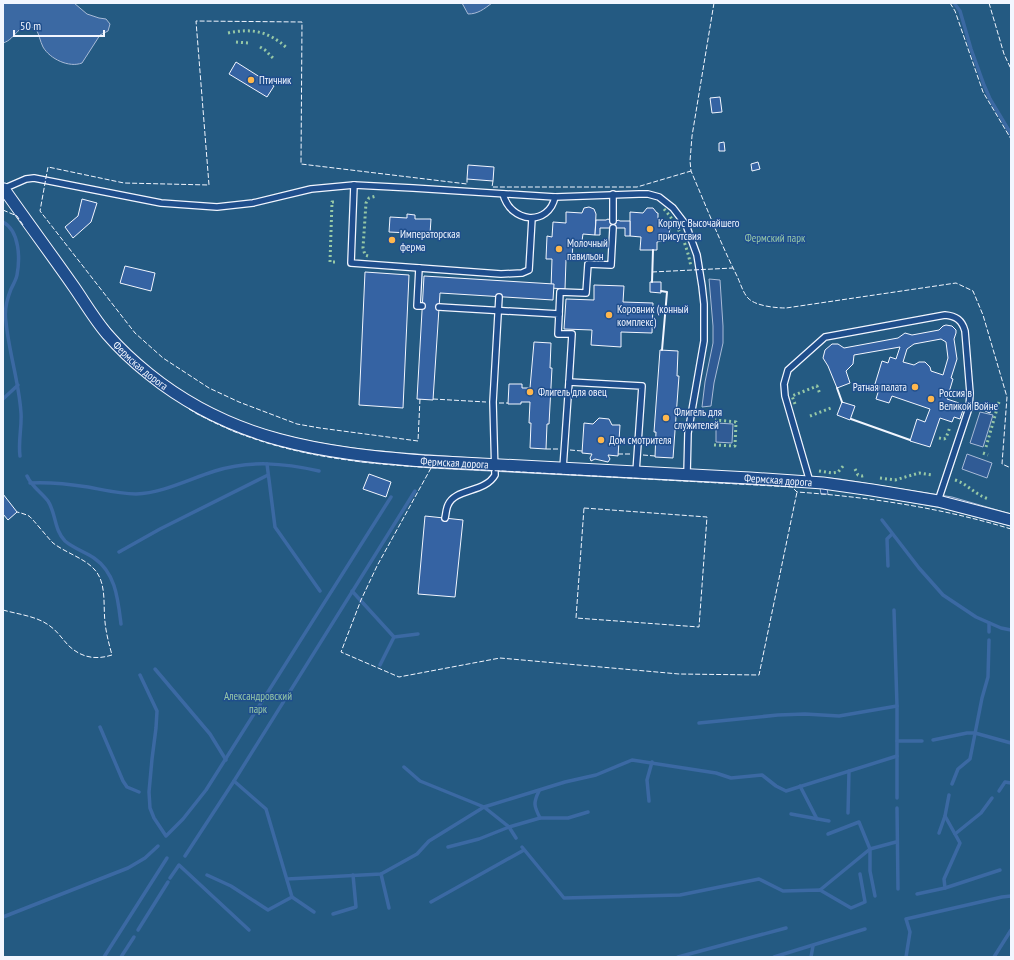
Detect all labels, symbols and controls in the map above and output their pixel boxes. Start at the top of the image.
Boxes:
scale bar [14,12,104,38]
text: 50 m [20,18,41,33]
place label: Птичник [259,73,292,87]
marker: Птичник [246,75,256,85]
place label: Корпус Высочайшего присутсвия [658,216,740,243]
marker: Корпус Высочайшего присутсвия [645,224,655,234]
place label: Императорская ферма [400,227,460,254]
park label: Фермский парк [745,231,806,245]
marker: Императорская ферма [387,235,397,245]
place label: Молочный павильон [567,236,608,263]
marker: Молочный павильон [554,244,564,254]
place label: Коровник (конный комплекс) [617,302,689,329]
marker: Коровник (конный комплекс) [604,310,614,320]
street label: Фермская дорога [110,338,171,393]
place label: Ратная палата [853,380,907,394]
marker: Ратная палата [910,382,920,392]
place label: Флигель для овец [538,385,607,399]
place label: Россия в Великой Войне [939,386,998,413]
marker: Флигель для овец [525,387,535,397]
marker: Россия в Великой Войне [926,394,936,404]
place label: Флигель для служителей [674,405,722,432]
marker: Флигель для служителей [661,413,671,423]
place label: Дом смотрителя [609,433,672,447]
marker: Дом смотрителя [596,435,606,445]
street label: Фермская дорога [420,454,489,471]
street label: Фермская дорога [744,471,813,489]
park label: Александровский парк [224,689,292,716]

